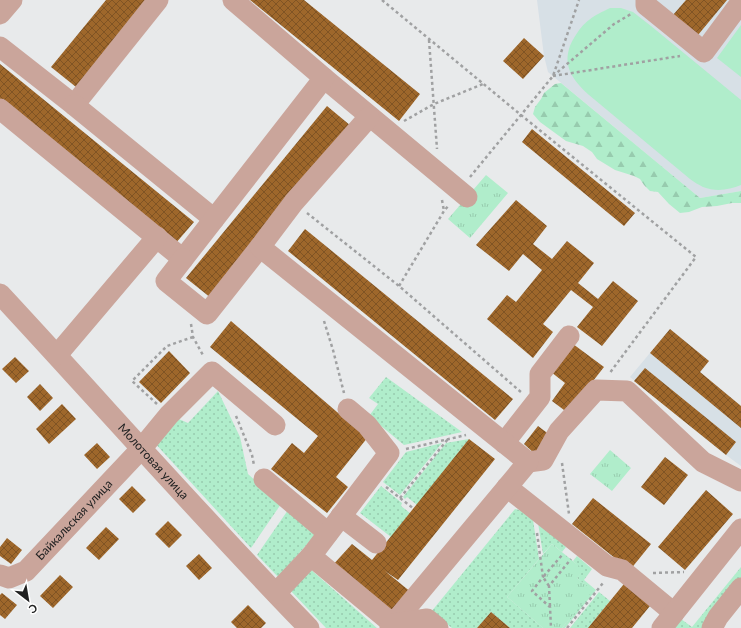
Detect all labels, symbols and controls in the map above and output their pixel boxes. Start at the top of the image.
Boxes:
street label: Молотовая улица [115,420,192,502]
street label: Байкальская улица [32,476,115,563]
north arrow [8,580,48,620]
text: С [26,602,40,617]

